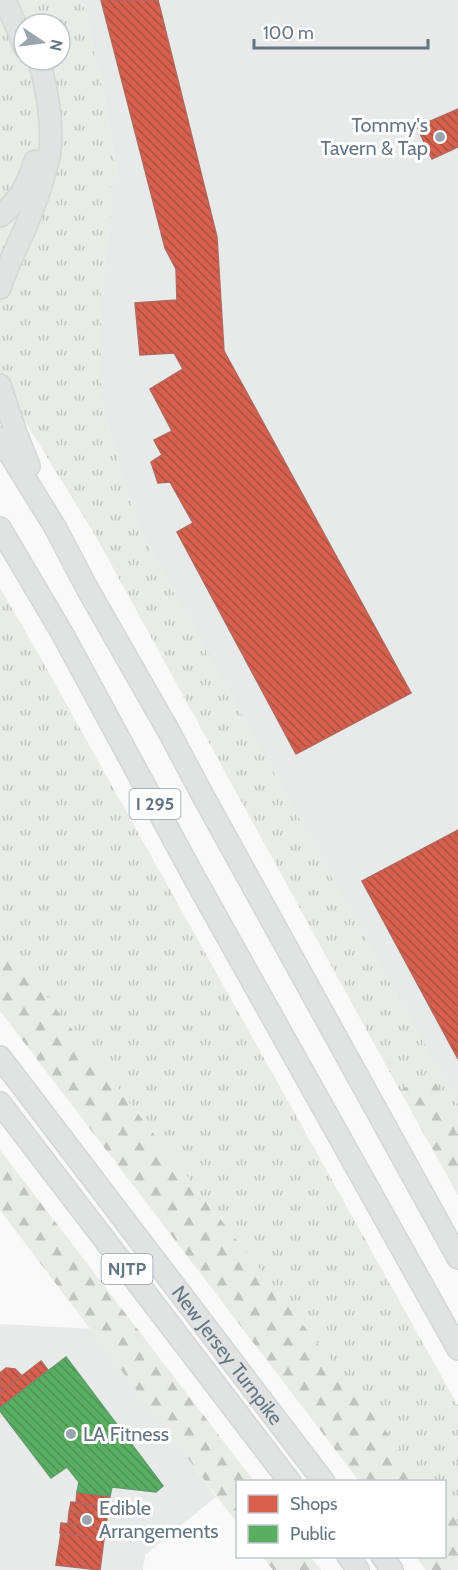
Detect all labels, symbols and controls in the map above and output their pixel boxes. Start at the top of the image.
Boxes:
north arrow [12,12,72,72]
scale bar [254,12,428,50]
text: 100 m [263,22,314,44]
text: N [46,38,67,53]
place label: Tommy's Tavern & Tap [321,113,428,160]
marker: Tommy's Tavern & Tap [433,130,447,144]
road number: I 295 [130,789,180,819]
road number: NJTP [102,1254,152,1284]
street label: New Jersey Turnpike [167,1281,288,1430]
place label: LA Fitness [83,1422,169,1446]
marker: LA Fitness [64,1427,78,1441]
legend [236,1480,446,1558]
text: Shops [290,1493,338,1515]
place label: Edible Arrangements [99,1496,219,1543]
marker: Edible Arrangements [80,1513,94,1527]
text: Public [290,1523,336,1545]

